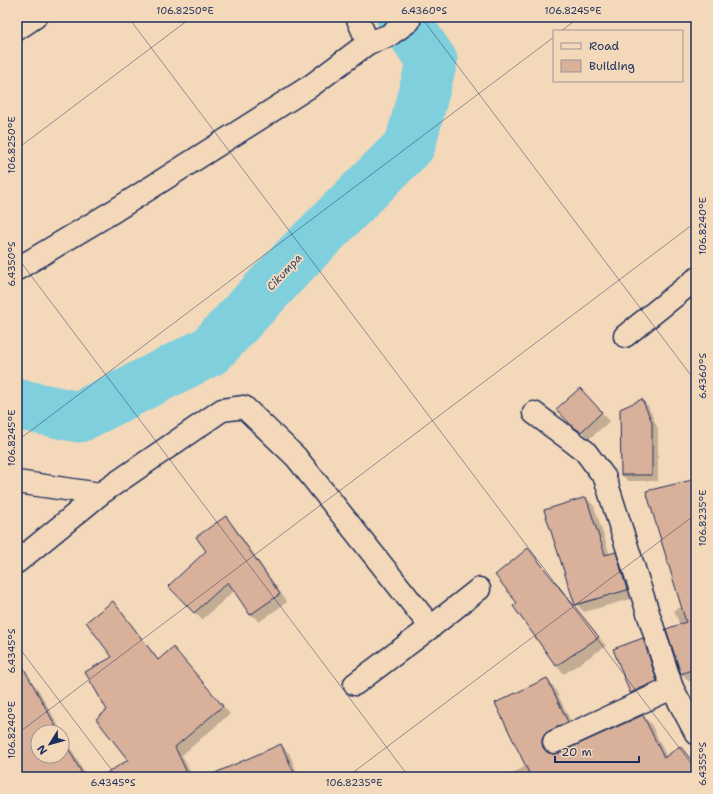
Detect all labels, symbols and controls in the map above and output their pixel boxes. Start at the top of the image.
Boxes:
text: 106.8250°E [156,4,214,17]
text: 6.4360°S [401,4,447,17]
text: 106.8245°E [545,4,601,17]
legend [553,30,683,82]
text: Road [589,38,620,54]
text: Building [589,58,635,74]
text: 106.8250°E [5,116,18,174]
text: 106.8240°E [696,197,709,255]
text: 6.4350°S [5,241,18,287]
water label: Cikumpa [264,251,305,294]
text: 6.4360°S [696,353,709,399]
text: 106.8245°E [5,410,18,466]
text: 106.8235°E [696,490,709,546]
text: 6.4345°S [5,628,18,674]
text: 106.8240°E [5,701,18,759]
north arrow [30,724,70,764]
scale bar [555,738,639,764]
text: N [34,741,51,758]
text: 6.4355°S [696,741,709,786]
text: 20 m [561,744,592,760]
text: 6.4345°S [90,776,136,789]
text: 106.8235°E [326,776,382,789]

